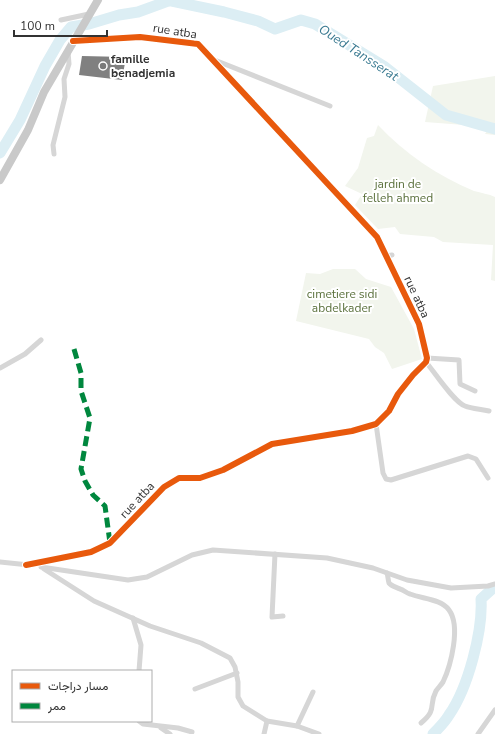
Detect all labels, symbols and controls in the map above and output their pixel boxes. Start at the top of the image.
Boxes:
scale bar [14,12,107,38]
text: 100 m [20,18,55,34]
street label: rue atba [152,20,198,42]
water label: Oued Tansserat [315,20,402,86]
place label: famille benadjemia [111,51,175,81]
marker: famille benadjemia [98,61,108,71]
park label: jardin de felleh ahmed [363,176,433,206]
street label: rue atba [400,273,434,321]
park label: cimetiere sidi abdelkader [307,286,377,316]
street label: rue atba [116,478,158,522]
legend [12,670,152,722]
text: مسار دراجات [48,678,108,694]
text: ممر [47,698,66,714]

